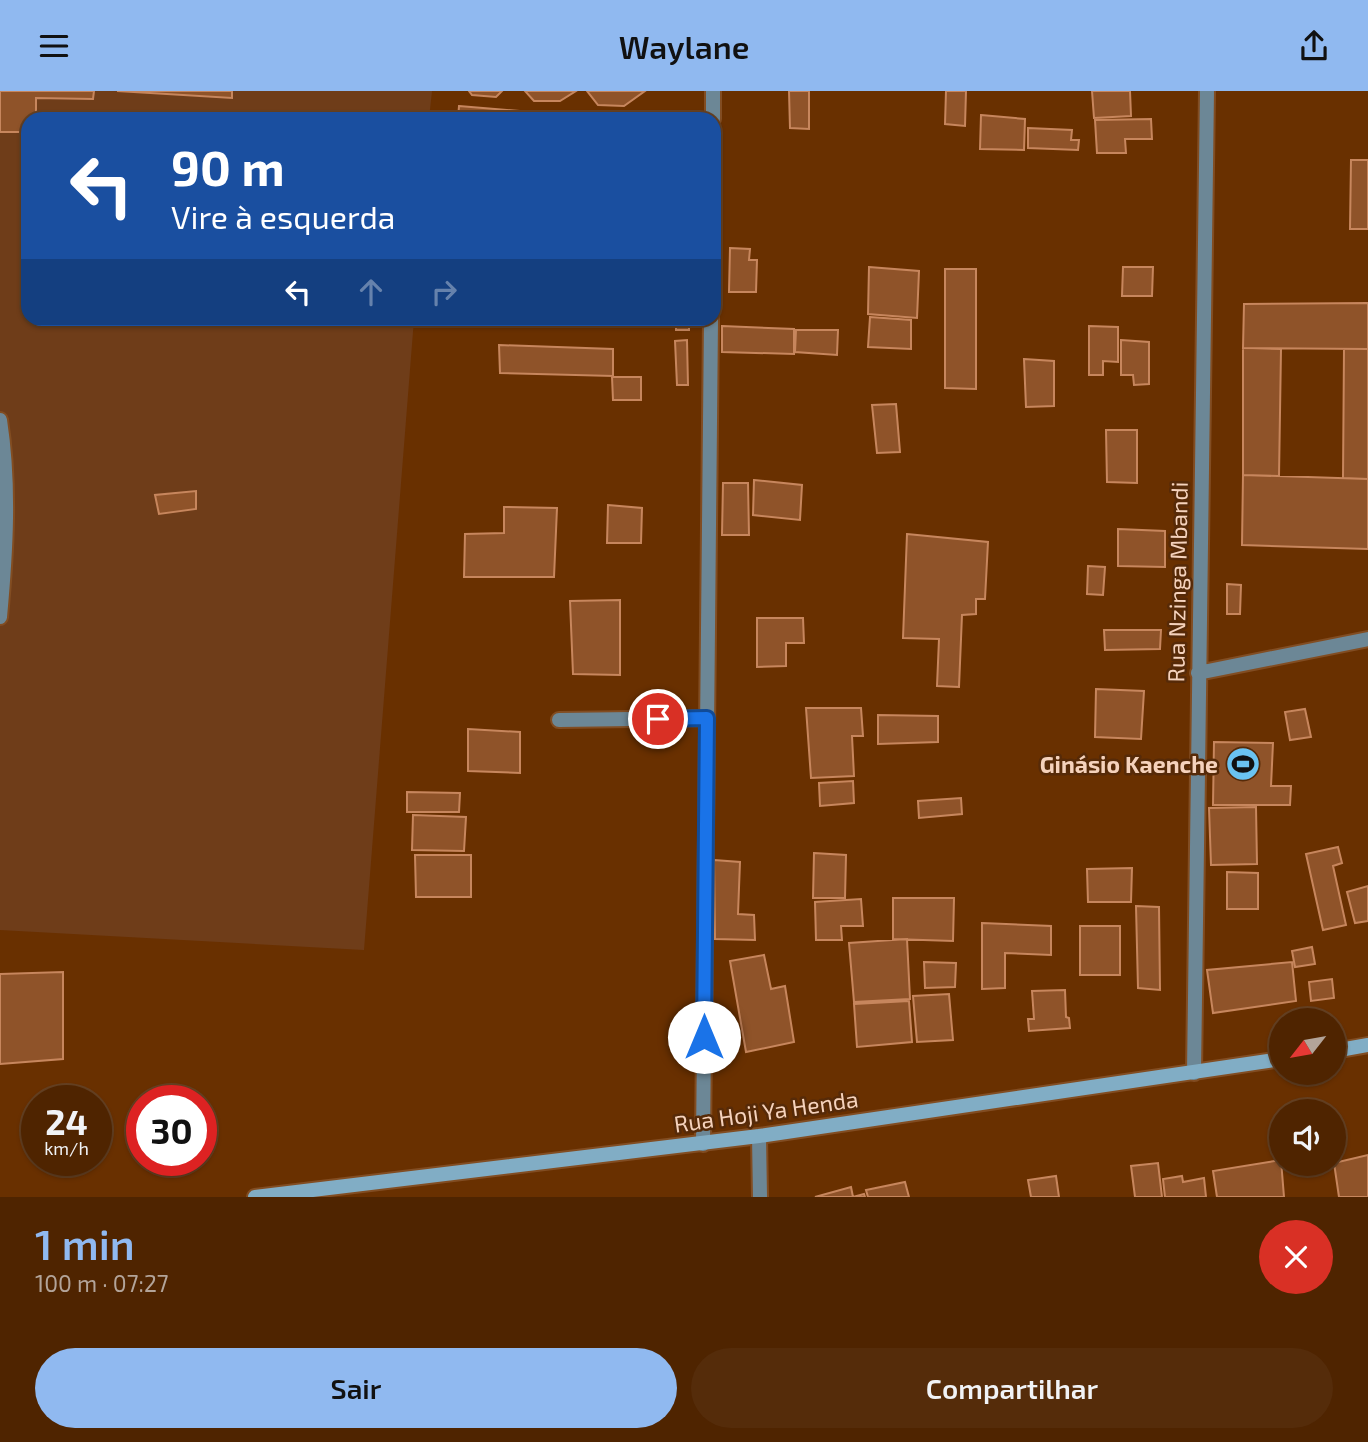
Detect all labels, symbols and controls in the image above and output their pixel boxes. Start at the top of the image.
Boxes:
icon: menu [35,27,73,65]
text: Waylane [619,27,749,65]
icon: share [1295,27,1333,65]
text: 90 m [171,137,285,196]
icon: left [56,140,147,231]
text: Vire à esquerda [171,197,395,235]
icon: left [279,273,317,311]
icon: ahead [352,273,390,311]
icon: right [425,273,463,311]
street label: Rua Nzinga Mbandi [1161,481,1193,683]
pin [628,689,688,749]
icon: arrive [639,700,677,738]
sports icon: Ginásio Kaenche [1224,745,1262,783]
place label: Ginásio Kaenche [1040,750,1218,778]
position arrow [667,1000,741,1074]
north arrow [1269,1008,1346,1085]
map controls [1269,1008,1346,1176]
street label: Rua Hoji Ya Henda [672,1084,860,1138]
speed limit sign: 30 [126,1085,217,1176]
button: sound [1269,1099,1346,1176]
text: 24 [45,1100,88,1142]
text: km/h [44,1137,89,1159]
text: 1 min [35,1218,135,1268]
button: close [1259,1220,1333,1294]
text: 100 m · 07:27 [35,1269,169,1297]
button: Sair [35,1348,677,1428]
button: Compartilhar [691,1348,1333,1428]

